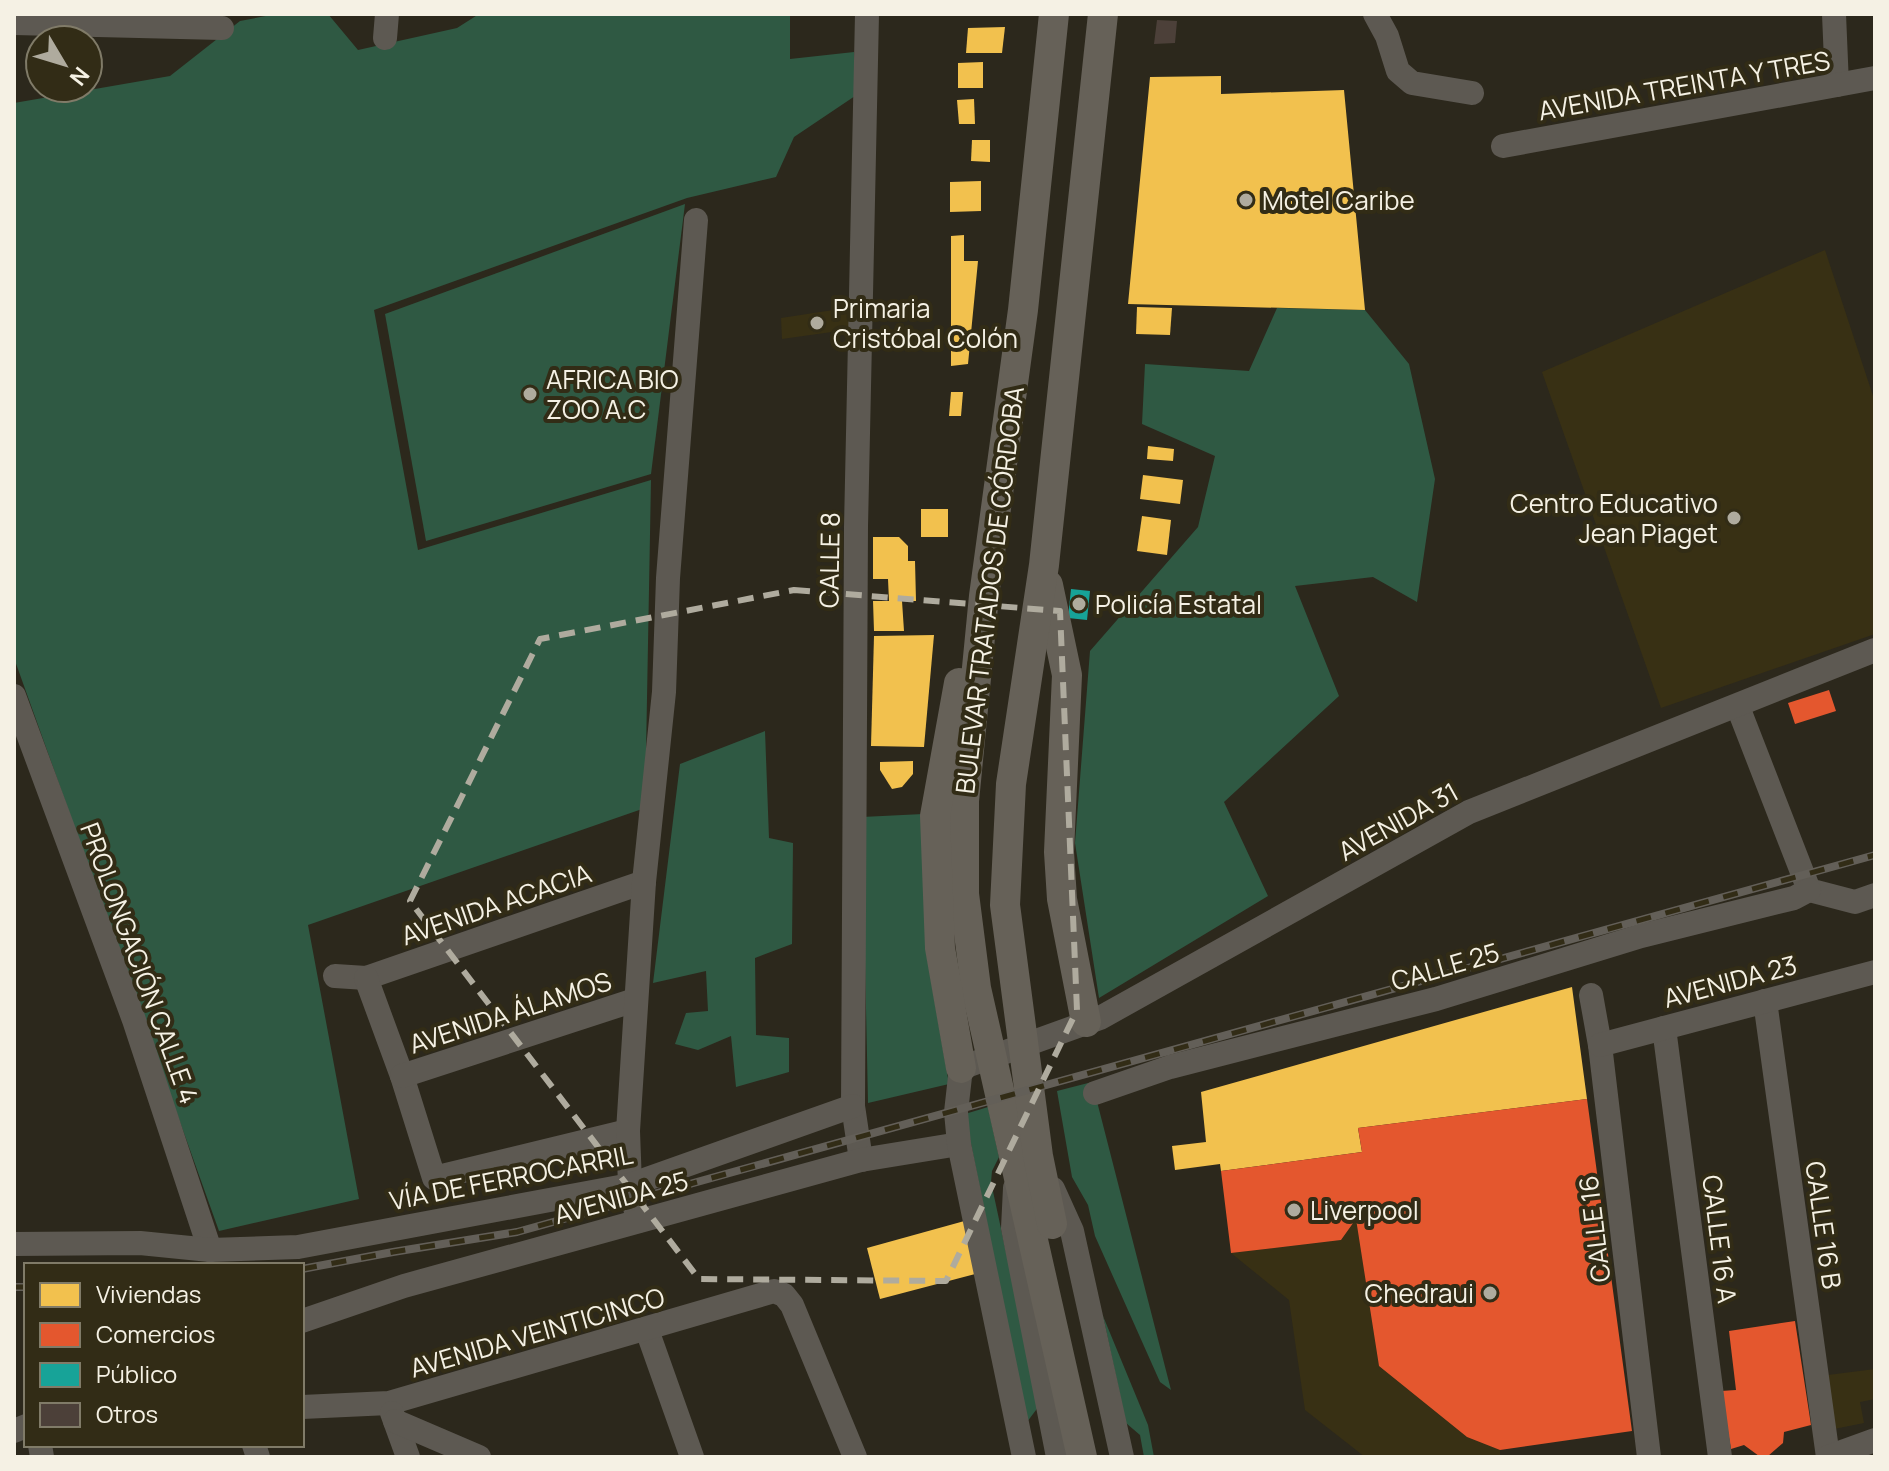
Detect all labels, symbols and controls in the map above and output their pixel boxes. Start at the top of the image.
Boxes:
north arrow [24,24,104,104]
street label: AVENIDA TREINTA Y TRES [1535,42,1833,128]
text: N [63,61,96,92]
place label: Motel Caribe [1262,182,1415,218]
marker: Motel Caribe [1237,191,1255,209]
place label: Primaria Cristóbal Colón [833,290,1018,356]
marker: Primaria Cristóbal Colón [808,314,826,332]
place label: AFRICA BIO ZOO A.C [546,361,679,427]
street label: BULEVAR TRATADOS DE CÓRDOBA [946,384,1032,796]
marker: AFRICA BIO ZOO A.C [521,385,539,403]
place label: Centro Educativo Jean Piaget [1510,485,1718,551]
marker: Centro Educativo Jean Piaget [1725,509,1743,527]
street label: CALLE 8 [810,512,848,608]
place label: Policía Estatal [1095,586,1262,622]
marker: Policía Estatal [1070,595,1088,613]
street label: AVENIDA 31 [1331,773,1465,869]
street label: PROLONGACIÓN CALLE 4 [72,817,208,1109]
street label: AVENIDA ACACIA [396,855,596,953]
street label: CALLE 25 [1387,933,1503,999]
street label: AVENIDA 23 [1659,946,1801,1016]
street label: AVENIDA ÁLAMOS [404,962,616,1062]
street label: VÍA DE FERROCARRIL [386,1136,636,1218]
street label: CALLE 16 B [1797,1159,1851,1291]
street label: AVENIDA 25 [550,1162,692,1232]
street label: CALLE 16 A [1694,1173,1746,1305]
street label: CALLE 16 [1570,1174,1618,1284]
place label: Liverpool [1310,1192,1419,1228]
marker: Liverpool [1285,1201,1303,1219]
legend [24,1263,304,1447]
place label: Chedraui [1365,1275,1474,1311]
text: Viviendas [96,1277,201,1310]
street label: AVENIDA VEINTICINCO [405,1278,669,1386]
marker: Chedraui [1481,1284,1499,1302]
text: Comercios [96,1317,215,1350]
text: Público [96,1357,177,1390]
text: Otros [96,1397,158,1430]

